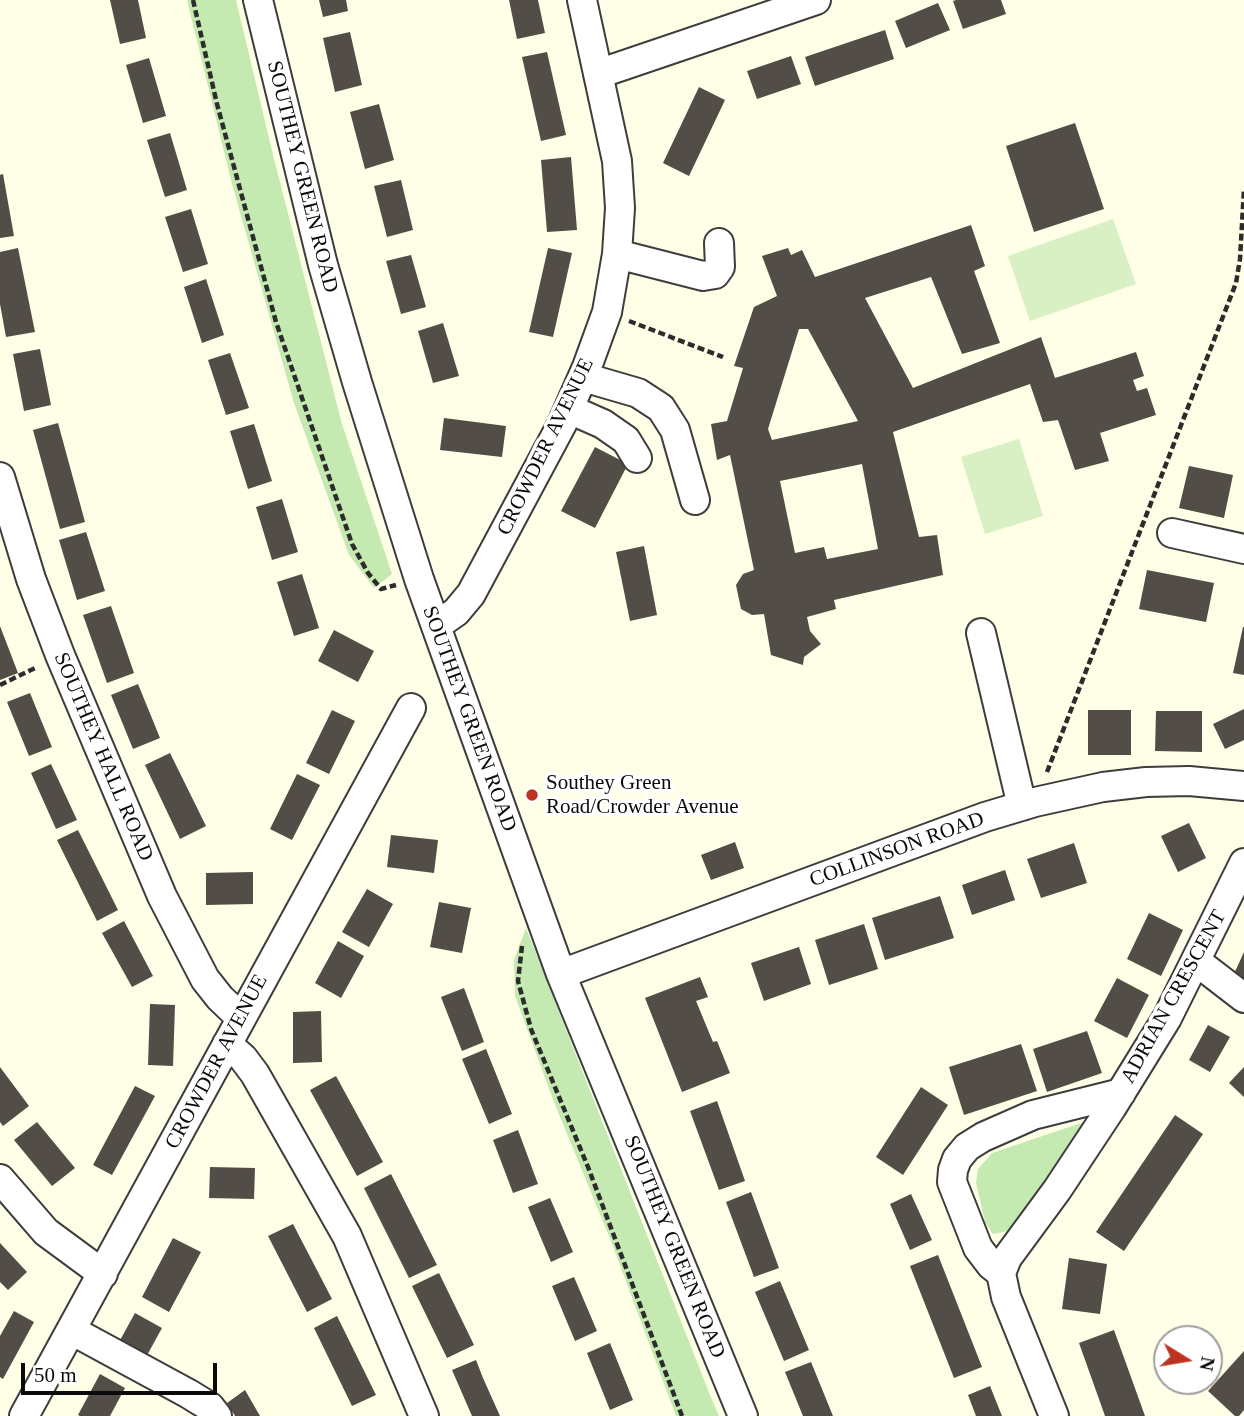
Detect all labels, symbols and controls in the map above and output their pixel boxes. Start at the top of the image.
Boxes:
street label: SOUTHEY GREEN ROAD [261,58,343,296]
street label: CROWDER AVENUE [492,354,600,540]
street label: SOUTHEY GREEN ROAD [416,603,522,835]
street label: SOUTHEY HALL ROAD [48,649,158,865]
place label: Southey Green Road/Crowder Avenue [546,770,739,820]
marker: Southey Green Road/Crowder Avenue [524,787,540,803]
street label: COLLINSON ROAD [806,807,988,893]
street label: ADRIAN CRESCENT [1116,906,1232,1088]
street label: CROWDER AVENUE [160,971,274,1153]
street label: SOUTHEY GREEN ROAD [618,1132,730,1362]
north arrow [1153,1325,1223,1395]
scale bar [24,1350,220,1394]
text: N [1196,1355,1219,1372]
text: 50 m [34,1363,77,1387]

